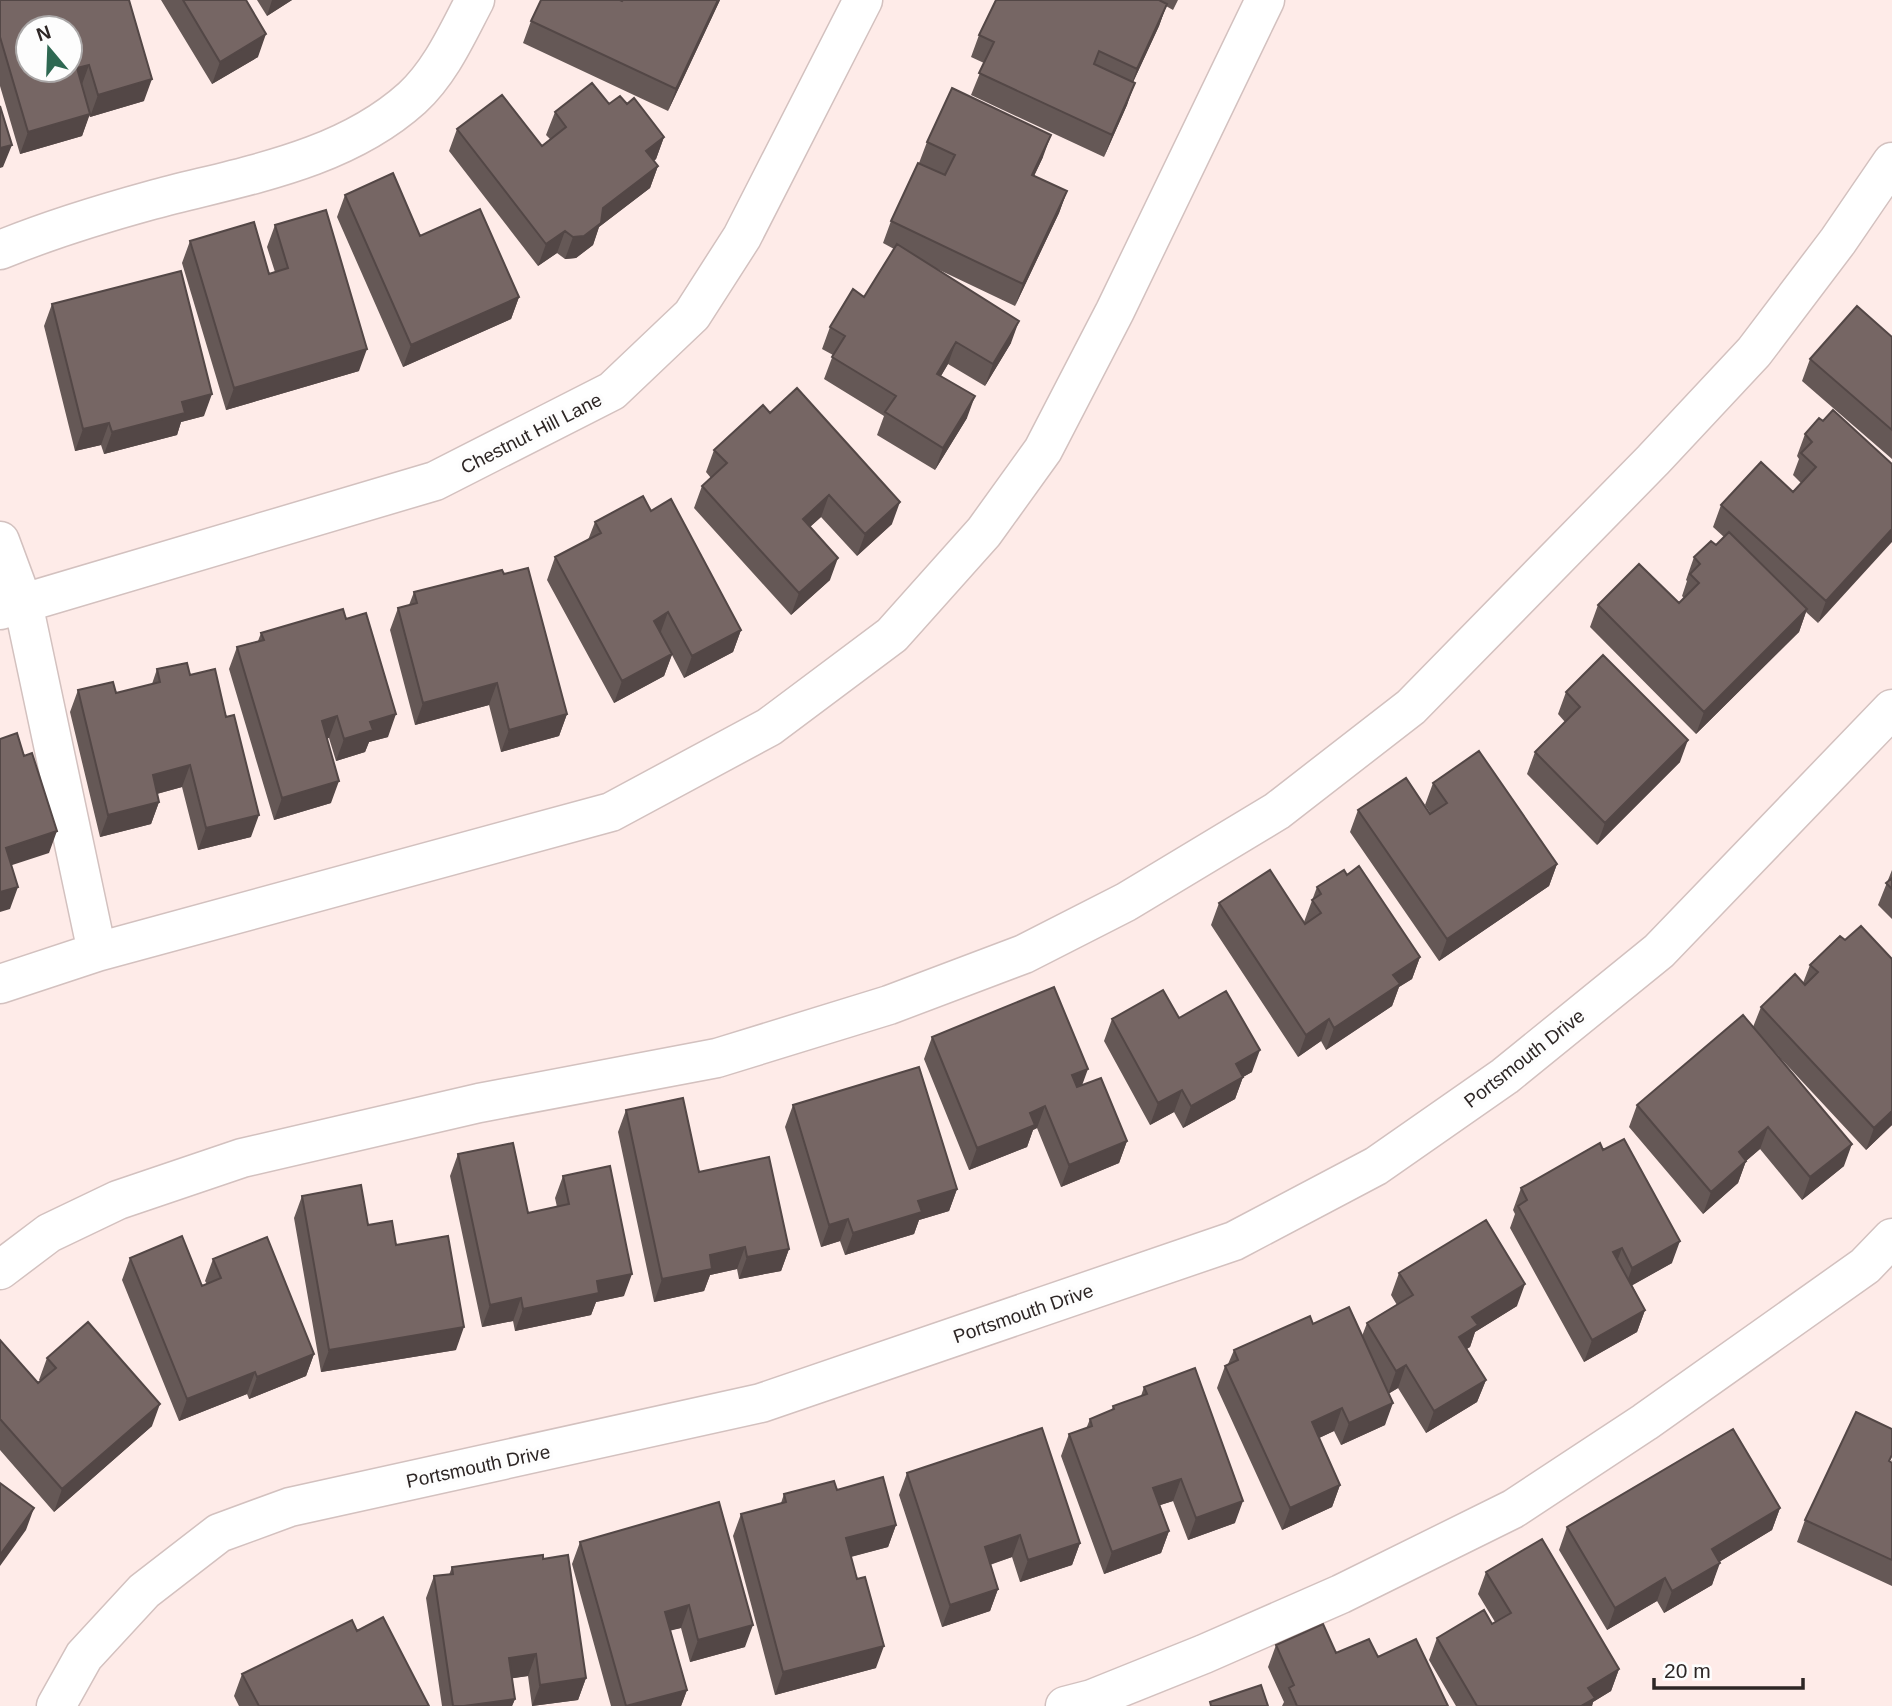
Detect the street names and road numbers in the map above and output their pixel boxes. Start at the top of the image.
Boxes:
street label: Chestnut Hill Lane [457,389,605,478]
street label: Portsmouth Drive [1460,1005,1589,1112]
street label: Portsmouth Drive [950,1280,1096,1347]
street label: Portsmouth Drive [404,1441,552,1492]

